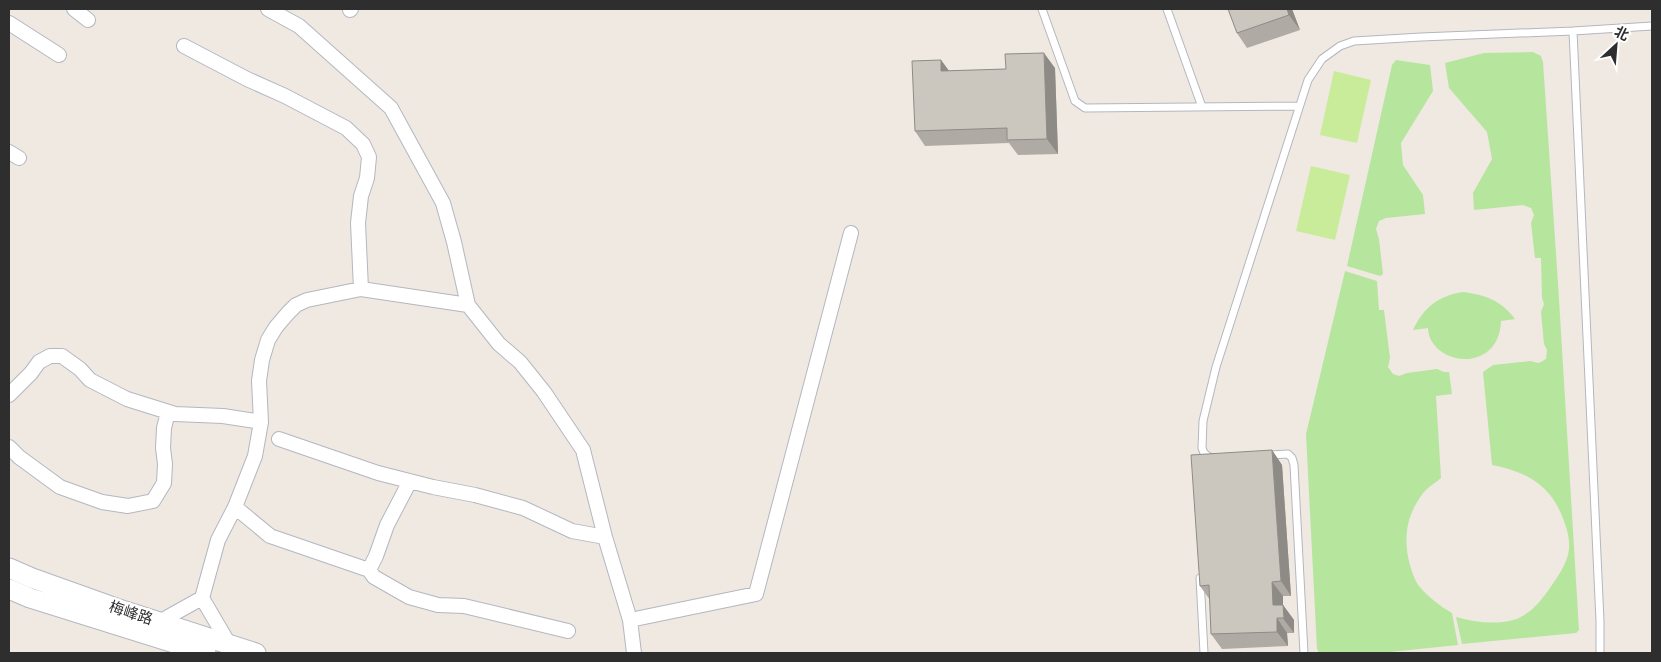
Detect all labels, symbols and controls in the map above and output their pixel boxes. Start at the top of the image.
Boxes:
north arrow [1591,20,1641,70]
text: 北 [1612,23,1631,44]
street label: 梅峰路 [107,597,155,629]

